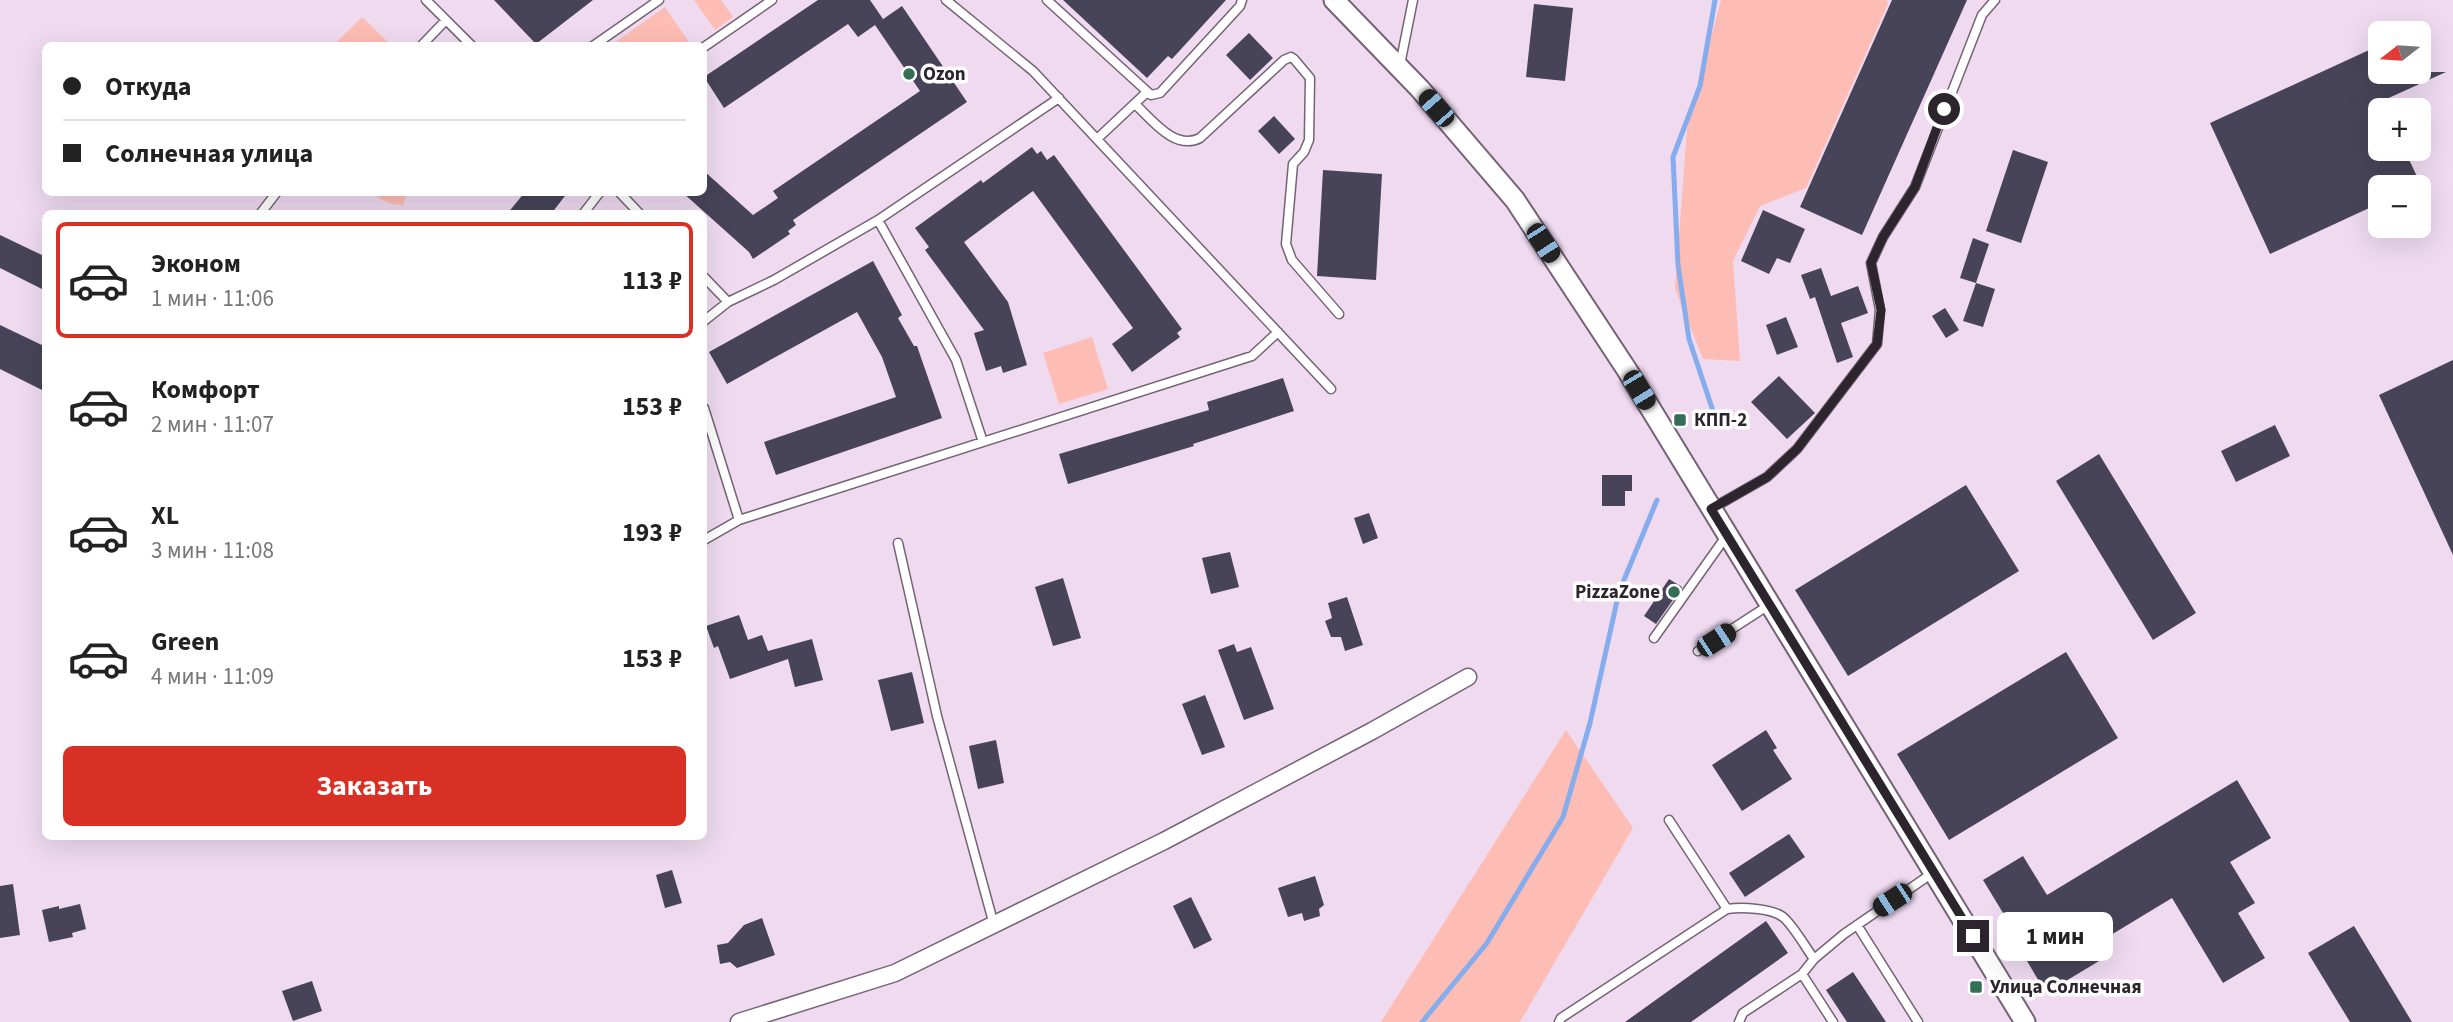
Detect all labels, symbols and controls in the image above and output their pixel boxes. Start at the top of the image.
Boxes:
north arrow [2368,21,2431,84]
map controls [2368,21,2431,238]
place label: Ozon [923,61,966,88]
marker: Ozon [901,66,917,82]
text: Откуда [105,68,192,105]
car [1415,85,1458,131]
route start [1928,93,1960,125]
button: + [2368,98,2431,161]
text: Солнечная улица [105,135,313,172]
button: − [2368,175,2431,238]
car [1523,220,1564,266]
text: Эконом [151,245,241,282]
icon: car [67,249,130,312]
text: 113 ₽ [622,262,682,299]
text: 1 мин · 11:06 [151,282,274,315]
car [1620,367,1659,413]
text: Комфорт [151,371,260,408]
icon: car [67,375,130,438]
text: 153 ₽ [622,388,682,425]
place label: КПП-2 [1694,407,1747,434]
text: 2 мин · 11:07 [151,408,274,441]
marker: КПП-2 [1672,412,1688,428]
text: XL [151,497,179,534]
icon: car [67,501,130,564]
text: 193 ₽ [622,514,682,551]
text: 3 мин · 11:08 [151,534,274,567]
place label: PizzaZone [1575,579,1660,606]
marker: PizzaZone [1666,584,1682,600]
car [1693,620,1740,660]
text: Green [151,623,219,660]
icon: car [67,627,130,690]
text: 153 ₽ [622,640,682,677]
text: 4 мин · 11:09 [151,660,274,693]
button: Заказать [63,746,686,826]
car [1869,880,1916,920]
callout: 1 мин [1997,912,2113,960]
route end [1957,920,1989,952]
text: 1 мин [2026,920,2084,953]
place label: Улица Солнечная [1990,974,2142,1001]
marker: Улица Солнечная [1968,979,1984,995]

